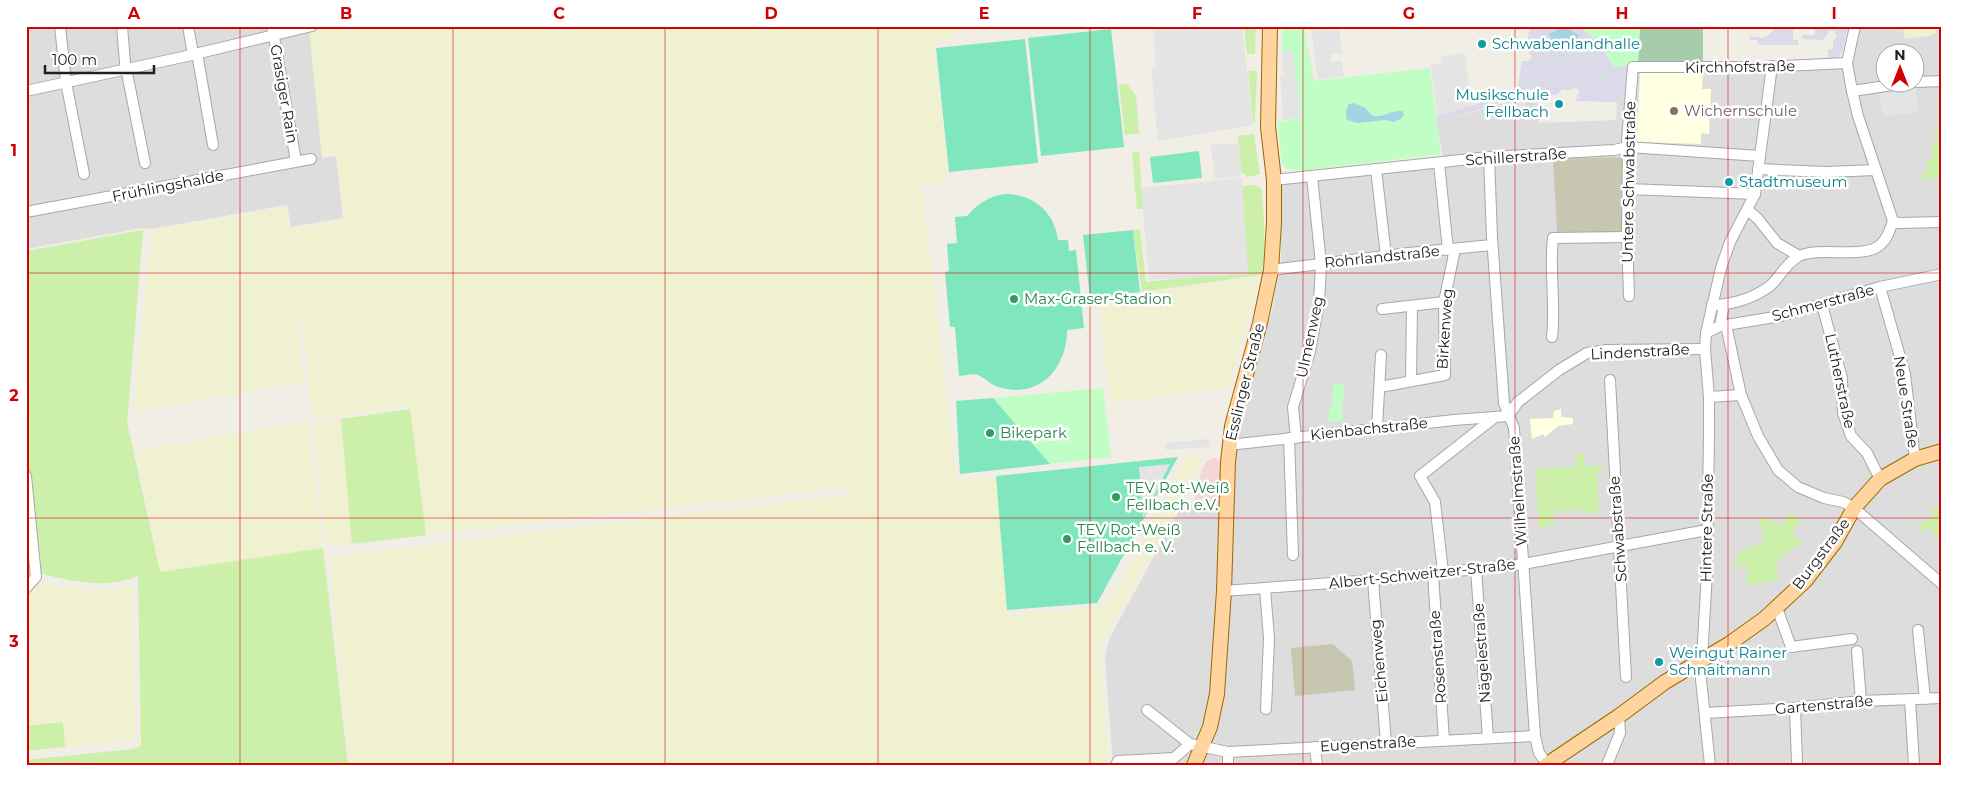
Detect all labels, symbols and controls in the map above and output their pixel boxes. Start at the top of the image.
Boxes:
text: A [127,4,141,23]
text: B [340,4,352,23]
text: C [553,4,565,23]
text: D [764,4,778,23]
text: E [979,4,989,23]
text: F [1192,4,1202,23]
text: G [1403,4,1415,23]
text: H [1616,4,1628,23]
text: I [1831,4,1837,23]
place label: Schwabenlandhalle [1492,34,1640,53]
marker: Schwabenlandhalle [1476,38,1488,50]
scale bar [45,42,154,74]
north arrow [1876,42,1926,92]
street label: Grasiger Rain [266,43,303,145]
text: N [1894,46,1906,64]
text: 100 m [52,50,97,69]
street label: Kirchhofstraße [1685,56,1795,77]
place label: Musikschule Fellbach [1456,85,1549,121]
marker: Musikschule Fellbach [1553,98,1565,110]
street label: Untere Schwabstraße [1618,101,1639,263]
place label: Wichernschule [1684,101,1797,120]
marker: Wichernschule [1668,105,1680,117]
text: 1 [11,141,17,160]
street label: Schillerstraße [1465,143,1567,170]
street label: Frühlingshalde [110,165,226,206]
place label: Stadtmuseum [1739,172,1847,191]
marker: Stadtmuseum [1723,176,1735,188]
street label: Rohrlandstraße [1323,241,1441,272]
street label: Schmerstraße [1770,280,1876,325]
street label: Birkenweg [1432,288,1457,370]
place label: Max-Graser-Stadion [1024,289,1172,308]
marker: Max-Graser-Stadion [1008,293,1020,305]
street label: Ulmenweg [1292,294,1327,380]
street label: Esslinger Straße [1221,321,1268,443]
street label: Lutherstraße [1821,332,1860,430]
street label: Lindenstraße [1590,339,1690,364]
street label: Neue Straße [1890,355,1923,449]
text: 2 [9,386,19,405]
street label: Kienbachstraße [1309,413,1429,444]
place label: Bikepark [1000,423,1067,442]
marker: Bikepark [984,427,996,439]
street label: Wilhelmstraße [1504,435,1531,547]
street label: Hintere Straße [1696,473,1717,583]
street label: Schwabstraße [1604,475,1631,583]
place label: TEV Rot-Weiß Fellbach e.V. [1126,478,1229,514]
marker: TEV Rot-Weiß Fellbach e.V. [1110,491,1122,503]
street label: Burgstraße [1788,514,1854,593]
place label: TEV Rot-Weiß Fellbach e. V. [1077,520,1180,556]
marker: TEV Rot-Weiß Fellbach e. V. [1061,533,1073,545]
street label: Albert-Schweitzer-Straße [1328,554,1516,593]
street label: Nägelestraße [1469,602,1494,704]
street label: Rosenstraße [1425,610,1450,704]
street label: Eichenweg [1365,618,1392,704]
text: 3 [8,632,19,651]
place label: Weingut Rainer Schnaitmann [1669,643,1787,679]
marker: Weingut Rainer Schnaitmann [1653,656,1665,668]
street label: Gartenstraße [1774,691,1874,718]
street label: Eugenstraße [1319,731,1417,756]

